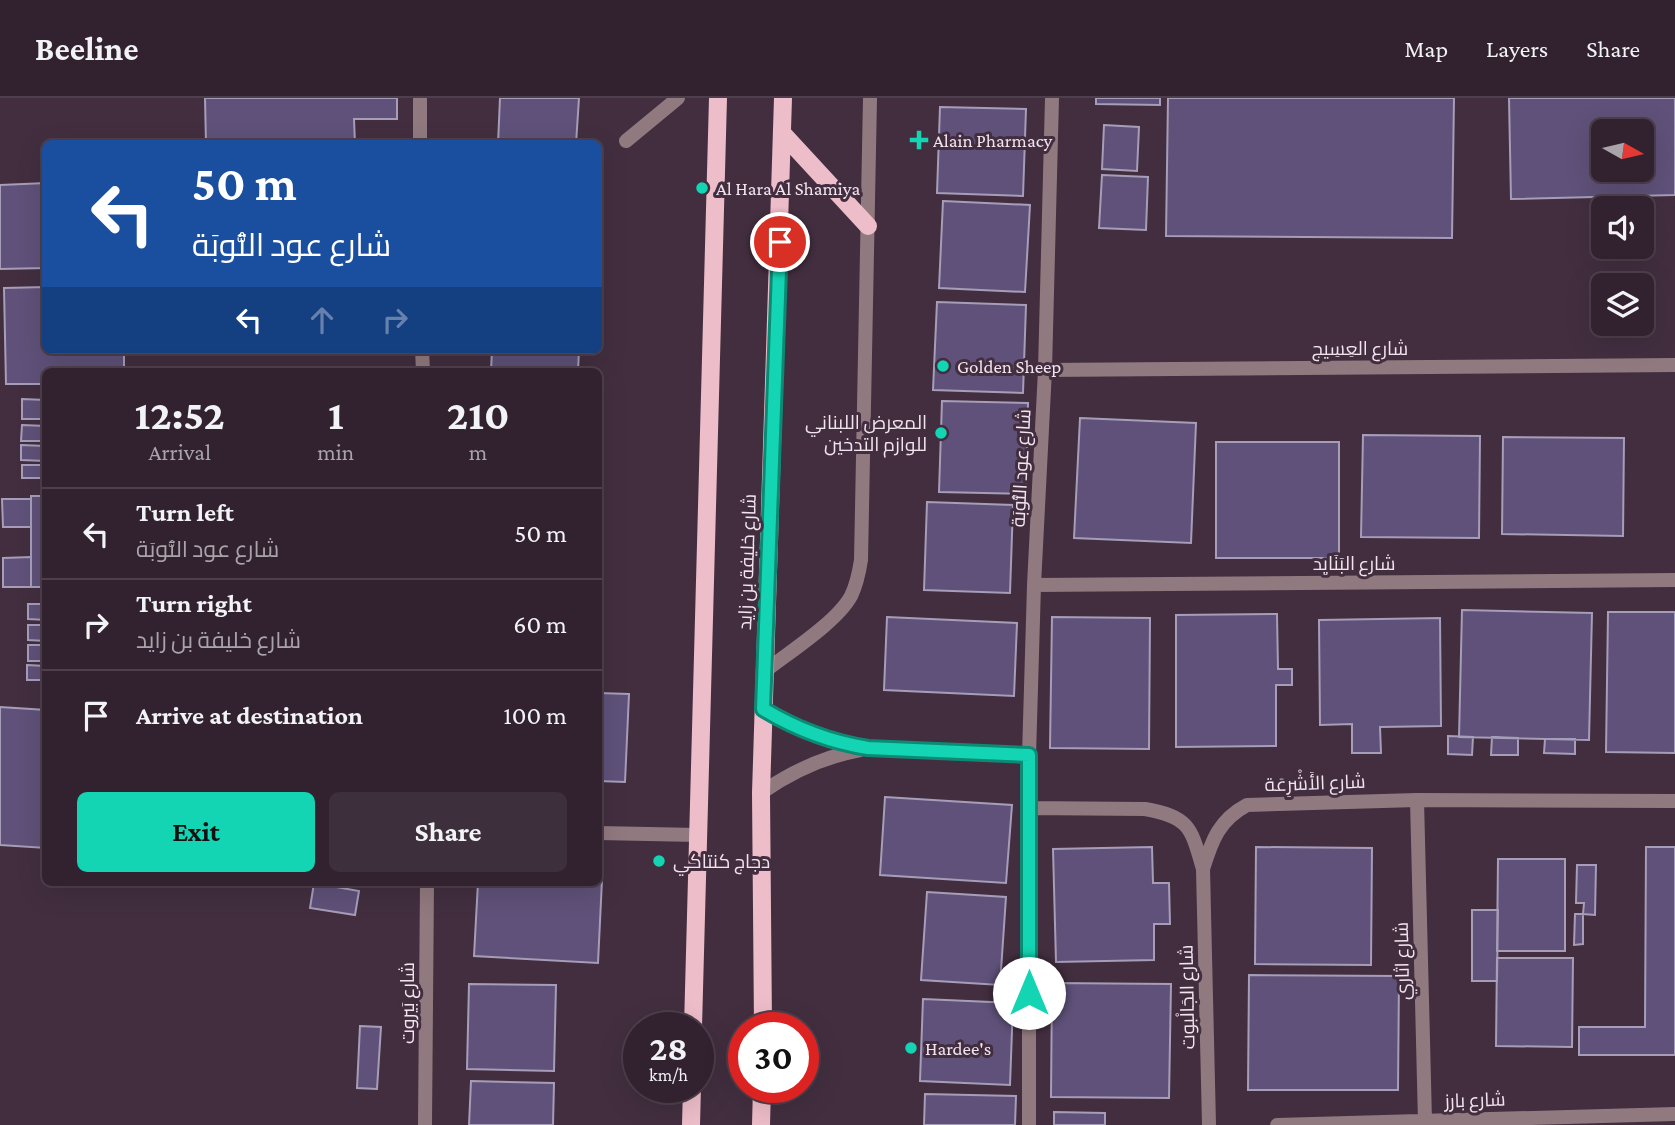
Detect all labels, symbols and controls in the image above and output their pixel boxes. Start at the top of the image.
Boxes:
text: Beeline [35,30,139,67]
text: Map [1404,35,1448,62]
text: Layers [1486,35,1548,62]
text: Share [1586,35,1640,62]
north arrow [1591,119,1654,182]
map controls [1591,119,1654,336]
place label: Alain Pharmacy [933,130,1053,151]
marker: Alain Pharmacy [911,132,927,148]
text: 50 m [192,156,297,211]
icon: left [77,168,168,259]
place label: Al Hara Al Shamiya [716,178,860,199]
marker: Al Hara Al Shamiya [694,180,710,196]
button: sound [1591,196,1654,259]
pin [750,212,810,272]
icon: arrive [761,223,799,261]
text: شارع عود التُّوبَة [192,227,391,263]
button: layers [1591,273,1654,336]
icon: left [230,301,268,339]
icon: ahead [303,301,341,339]
icon: right [376,301,414,339]
street label: شارع العِسِيج [1312,338,1408,362]
place label: Golden Sheep [957,356,1061,377]
marker: Golden Sheep [935,358,951,374]
text: 12:52 [135,391,225,438]
text: 1 [328,391,344,438]
text: 210 [447,391,509,438]
street label: شارع عود التُّوبَة [1007,408,1038,528]
place label: المعرض اللبناني للوازم التدخين [805,412,927,458]
marker: المعرض اللبناني للوازم التدخين [933,425,949,441]
text: Arrival [148,439,211,465]
text: min [317,439,354,465]
text: m [469,439,487,465]
street label: شارع خليفة بن زايد [734,494,763,631]
text: Turn left [136,498,234,527]
icon: left [77,515,115,553]
text: 50 m [514,519,567,548]
text: شارع عود التُّوبَة [136,536,279,562]
street label: شارع البَنَايِد [1313,553,1395,577]
text: Turn right [136,589,252,618]
icon: right [77,606,115,644]
text: 60 m [513,610,567,639]
text: شارع خليفة بن زايد [136,627,301,653]
icon: arrive [77,697,115,735]
text: Arrive at destination [136,701,363,730]
text: 100 m [503,701,567,730]
street label: شارع الأَشْرِعَة [1264,767,1366,798]
button: Exit [77,792,315,872]
button: Share [329,792,567,872]
place label: دجاج كنتاكي [673,851,770,876]
marker: دجاج كنتاكي [651,853,667,869]
street label: شارع اثاري [1391,922,1417,1000]
street label: شارع الجَالْبوت [1174,944,1201,1049]
position arrow [992,956,1066,1030]
street label: شارع بَيروت [397,962,421,1044]
speed limit sign: 30 [728,1012,819,1103]
text: 28 [649,1029,688,1068]
place label: Hardee's [925,1038,991,1059]
marker: Hardee's [903,1040,919,1056]
text: km/h [649,1065,688,1085]
street label: شارع بارز [1443,1088,1506,1115]

